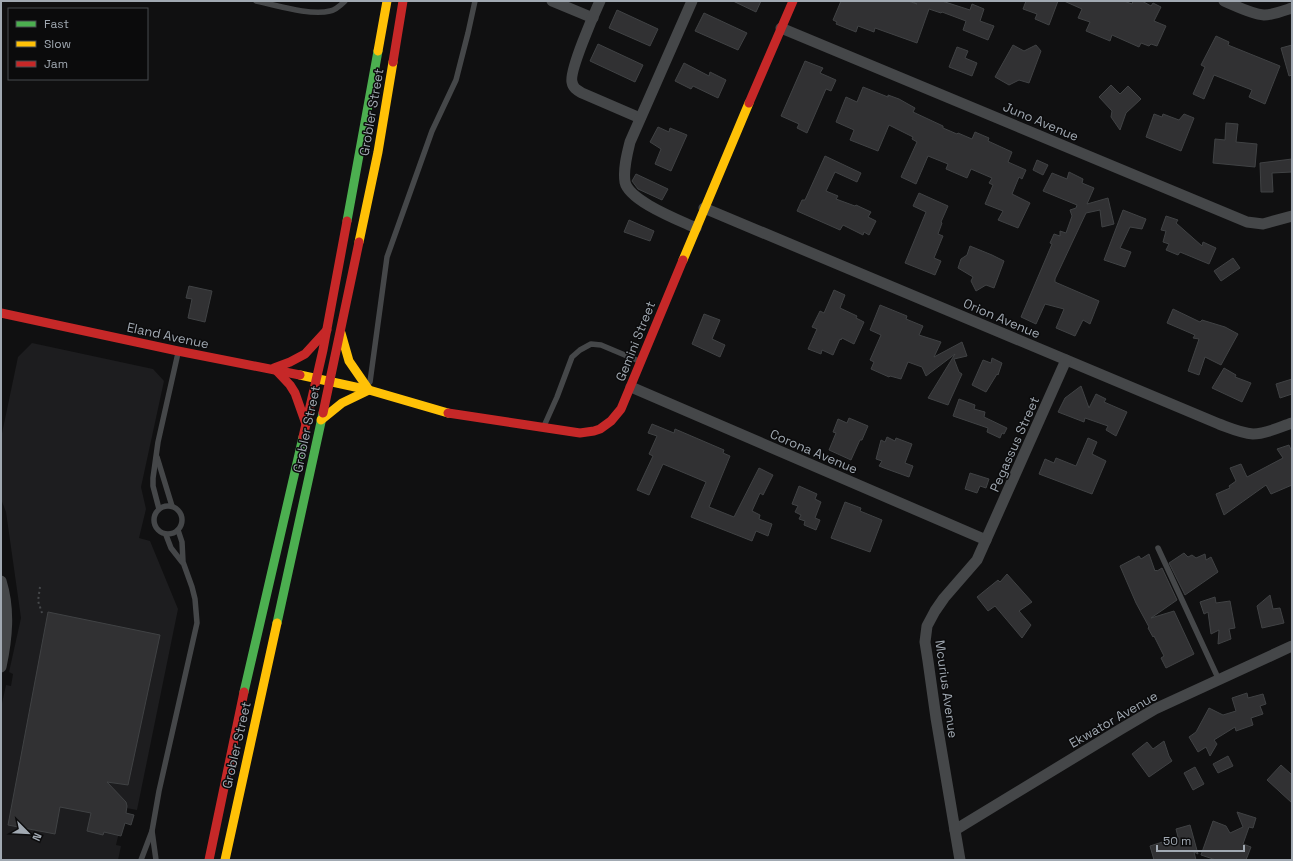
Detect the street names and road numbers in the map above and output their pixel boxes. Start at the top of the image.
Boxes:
street label: Grobler Street [355,67,388,157]
street label: Juno Avenue [1000,98,1081,145]
street label: Orion Avenue [961,295,1043,342]
street label: Gemini Street [612,299,659,384]
street label: Eland Avenue [125,319,210,352]
street label: Grobler Street [289,384,324,474]
street label: Pegassus Street [986,394,1043,495]
street label: Corona Avenue [767,425,860,478]
street label: Mcurius Avenue [931,639,962,739]
street label: Ekwator Avenue [1066,687,1161,752]
street label: Grobler Street [218,700,255,790]

